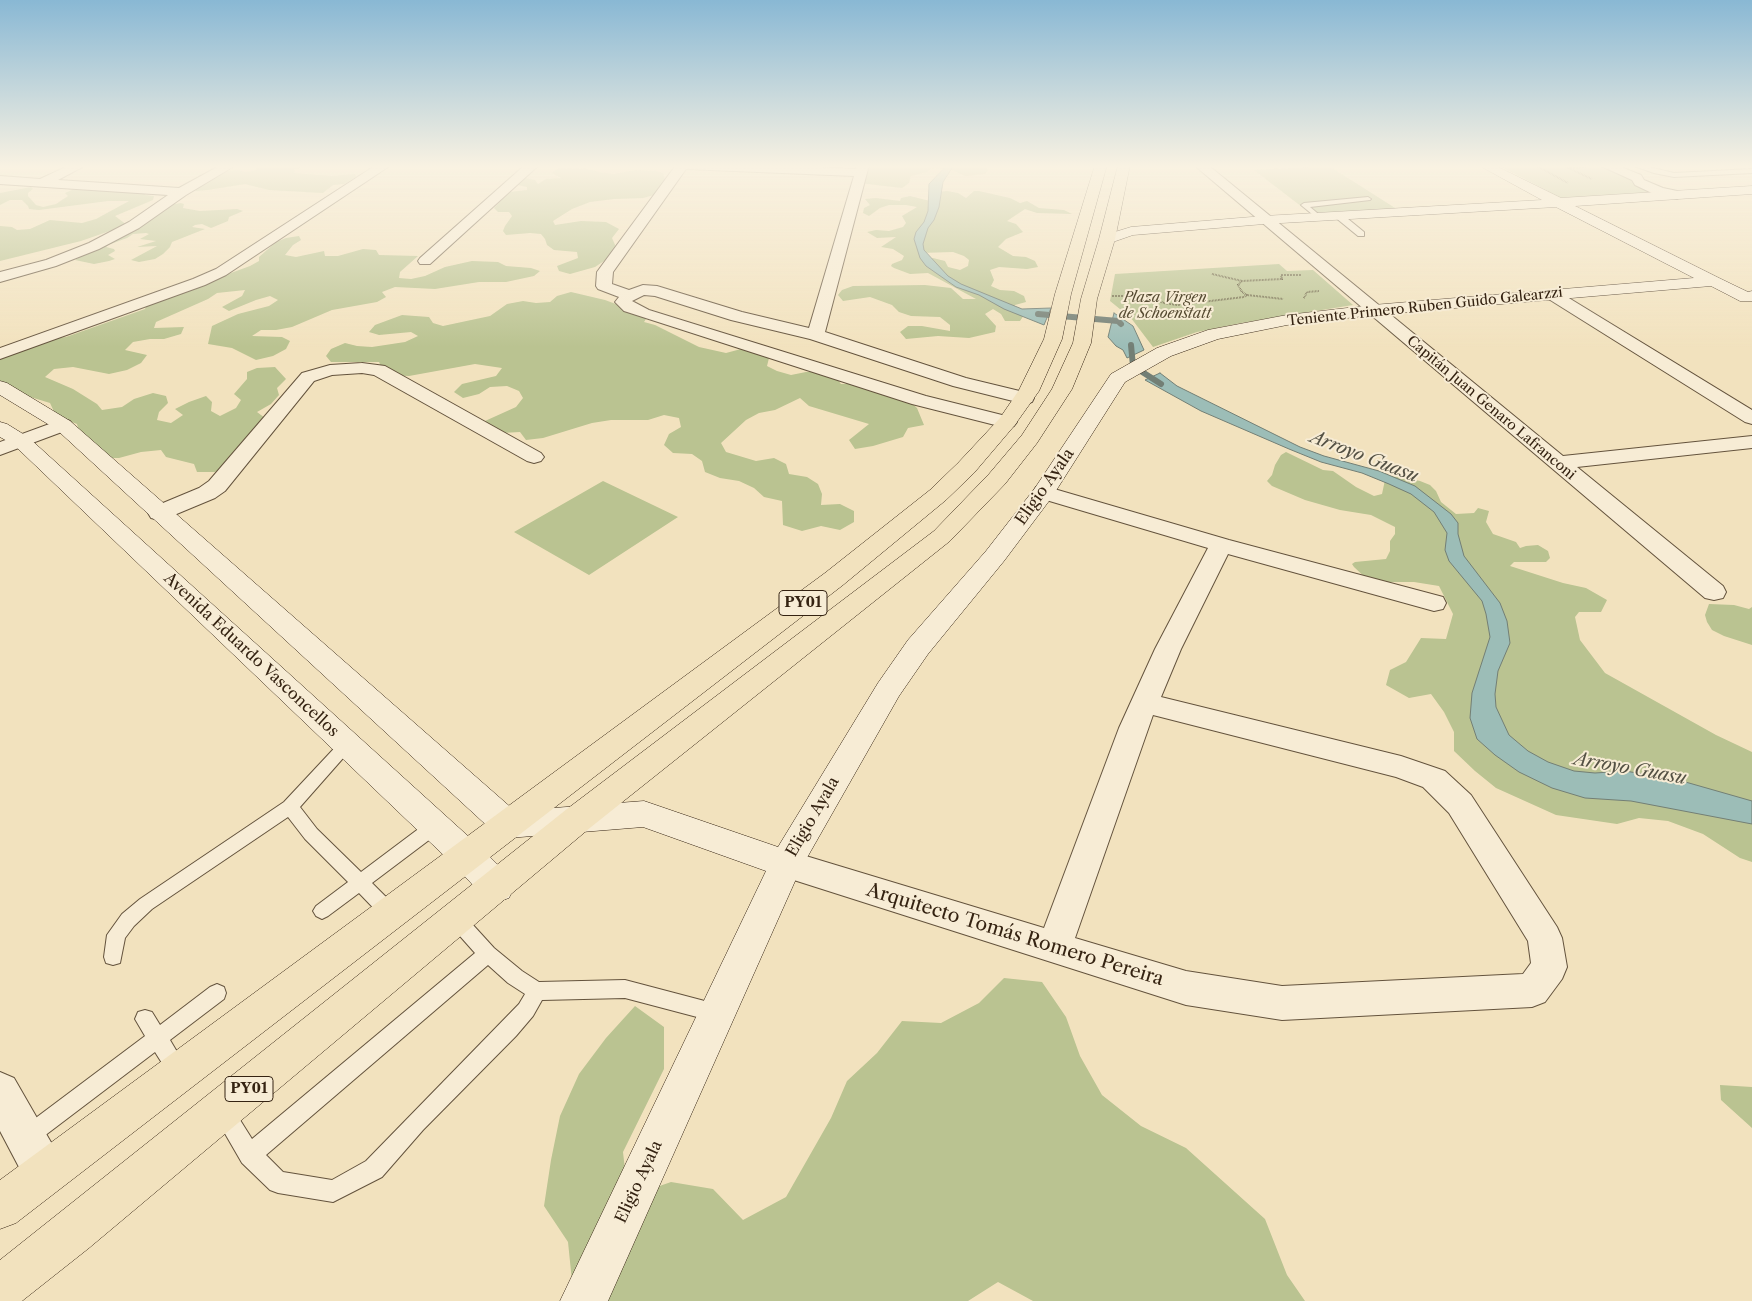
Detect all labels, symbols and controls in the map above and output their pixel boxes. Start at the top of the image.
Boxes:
street label: Teniente Primero Ruben Guido Galearzzi [1287,284,1563,330]
park label: Plaza Virgen de Schoenstatt [1119,290,1211,322]
street label: Capitán Juan Genaro Lafranconi [1403,332,1579,484]
water label: Arroyo Guasu [1307,427,1421,487]
street label: Eligio Ayala [1012,445,1078,529]
street label: Avenida Eduardo Vasconcellos [160,569,342,741]
road number: PY01 [779,590,827,616]
water label: Arroyo Guasu [1572,748,1688,790]
street label: Eligio Ayala [782,774,844,860]
street label: Arquitecto Tomás Romero Pereira [864,879,1166,991]
road number: PY01 [225,1076,273,1102]
street label: Eligio Ayala [611,1138,667,1226]

